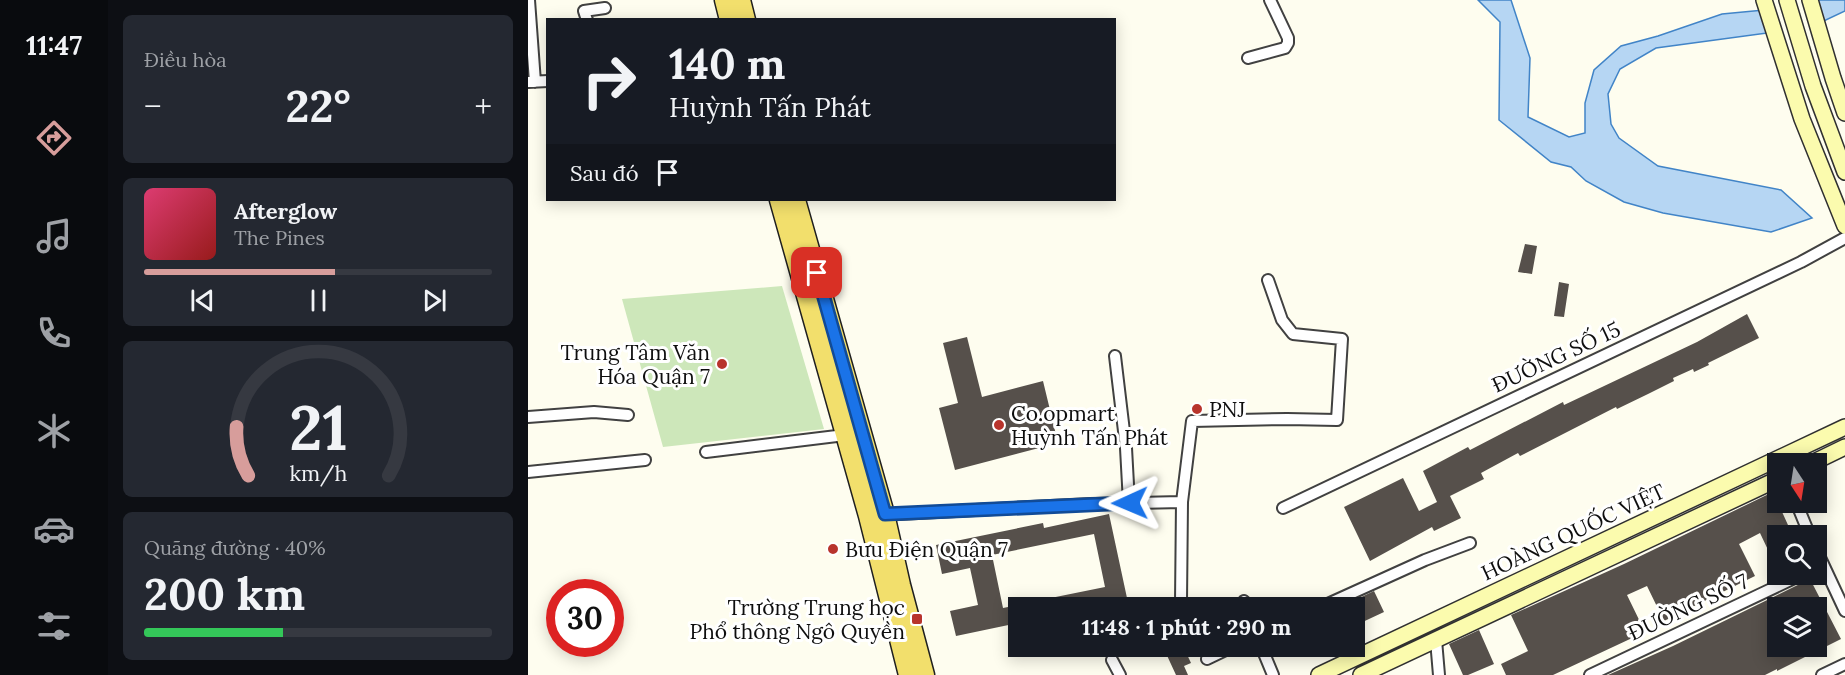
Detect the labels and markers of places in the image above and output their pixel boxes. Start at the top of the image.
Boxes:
pin [791,247,842,298]
place label: Trung Tâm Văn Hóa Quận 7 [561,339,710,390]
marker: Trung Tâm Văn Hóa Quận 7 [715,357,729,371]
place label: PNJ [1209,396,1246,423]
place label: Co.opmart Huỳnh Tấn Phát [1011,400,1169,451]
marker: PNJ [1190,402,1204,416]
marker: Co.opmart Huỳnh Tấn Phát [992,418,1006,432]
place label: Bưu Điện Quận 7 [845,536,1008,563]
marker: Bưu Điện Quận 7 [826,542,840,556]
place label: Trường Trung học Phổ thông Ngô Quyền [690,594,905,645]
marker: Trường Trung học Phổ thông Ngô Quyền [910,612,924,626]

